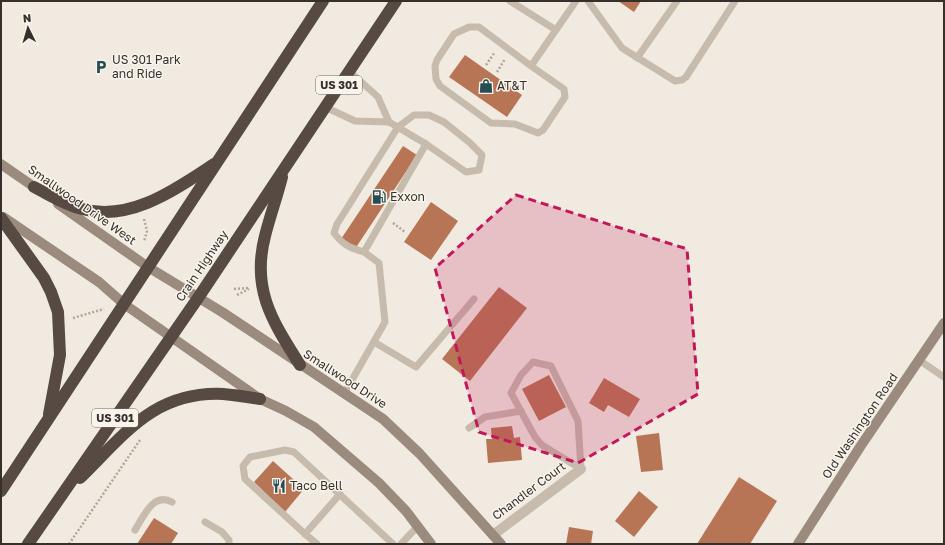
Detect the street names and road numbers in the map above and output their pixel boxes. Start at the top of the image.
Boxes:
road number: US 301 [316,76,362,94]
street label: Smallwood Drive West [25,161,140,248]
street label: Crain Highway [172,227,231,304]
street label: Smallwood Drive [301,346,390,411]
street label: Old Washington Road [819,370,901,481]
road number: US 301 [92,409,138,427]
street label: Chandler Court [489,458,568,523]

